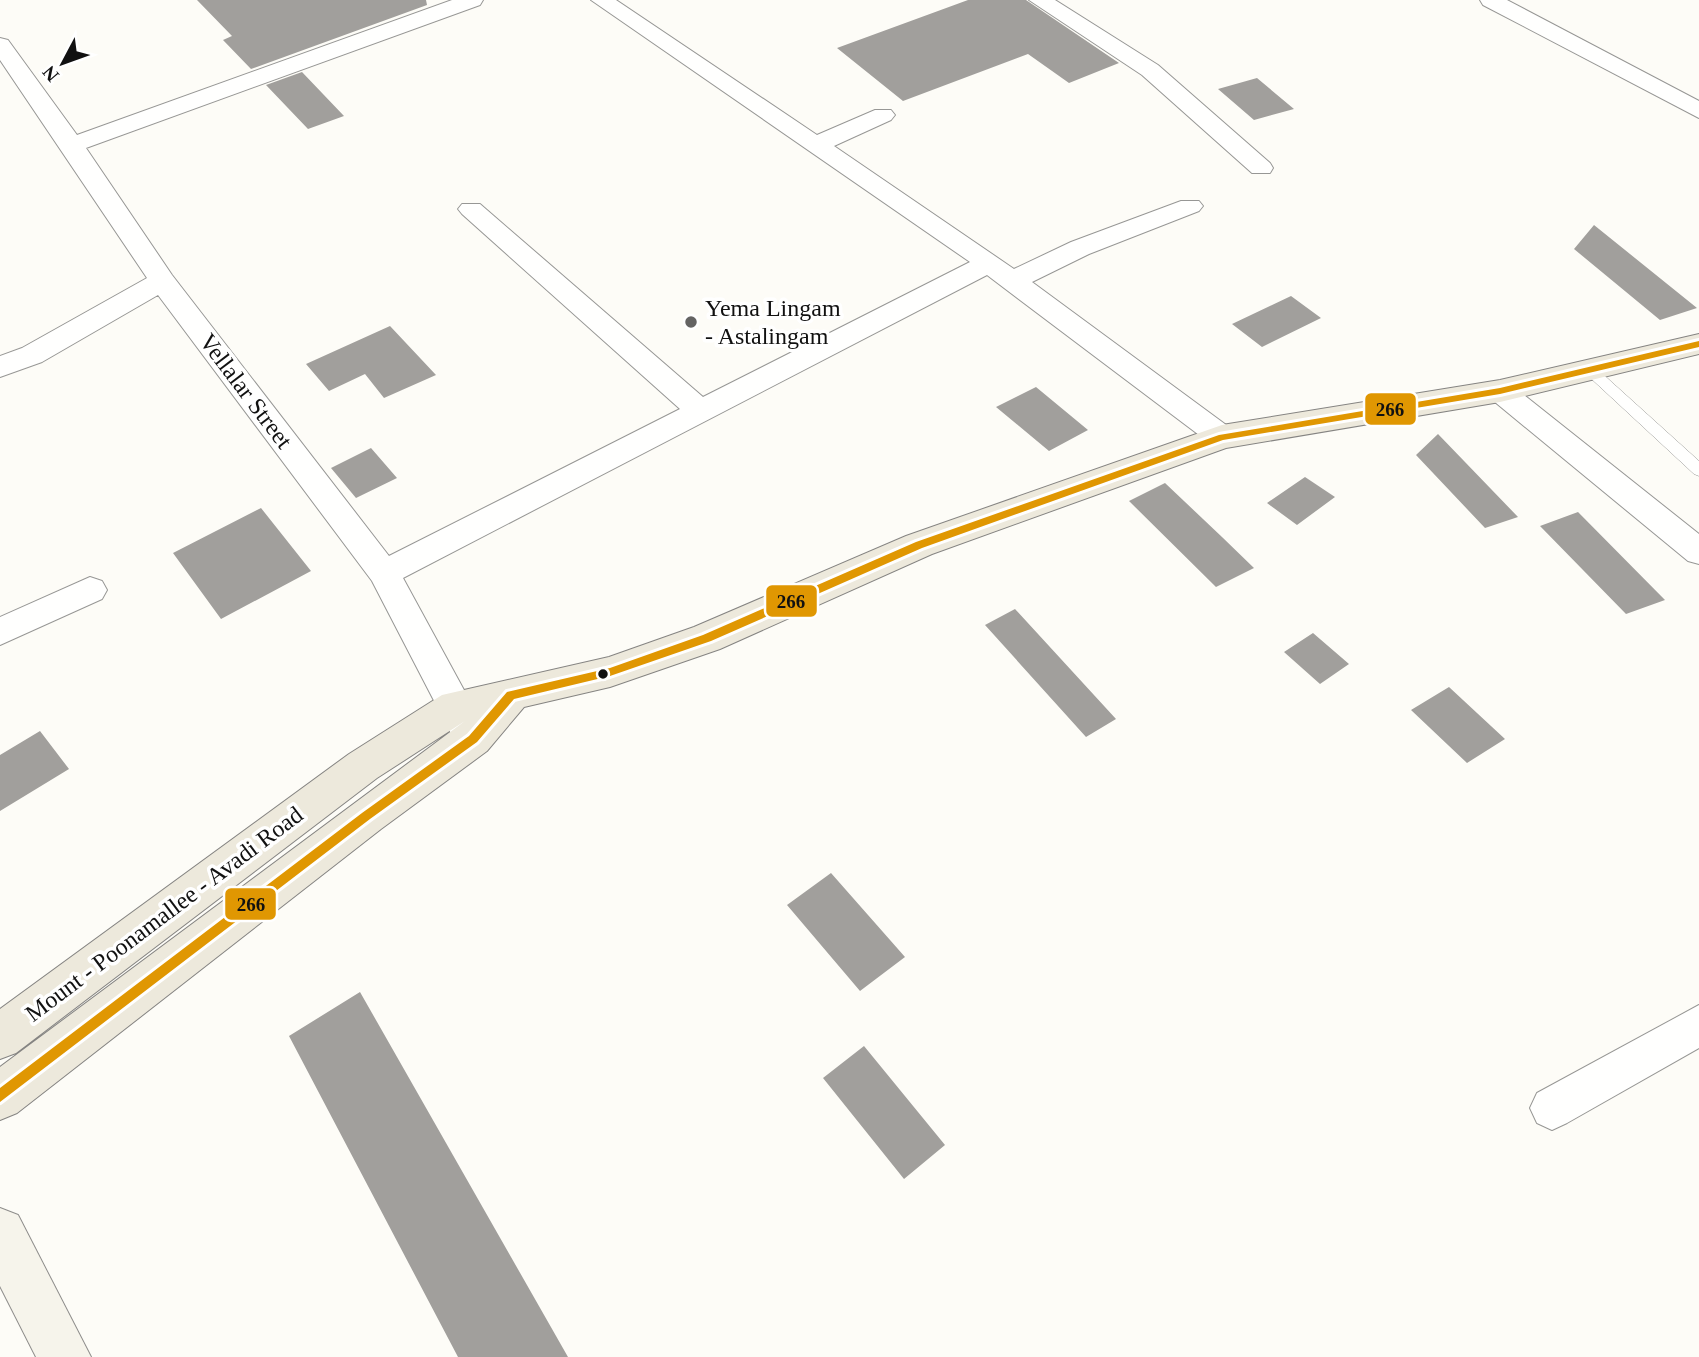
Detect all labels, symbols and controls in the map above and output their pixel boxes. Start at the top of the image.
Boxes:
north arrow [28,28,98,98]
text: N [38,62,63,86]
place label: Yema Lingam - Astalingam [705,295,841,349]
marker: Yema Lingam - Astalingam [683,314,699,330]
street label: Vellalar Street [195,329,298,454]
line badge: 266 [1364,392,1417,426]
text: 266 [1376,399,1404,420]
line badge: 266 [765,584,818,618]
text: 266 [777,591,805,612]
unlabelled marker [596,667,610,681]
street label: Mount - Poonamallee - Avadi Road [20,801,308,1027]
line badge: 266 [224,887,277,921]
text: 266 [237,894,265,915]

